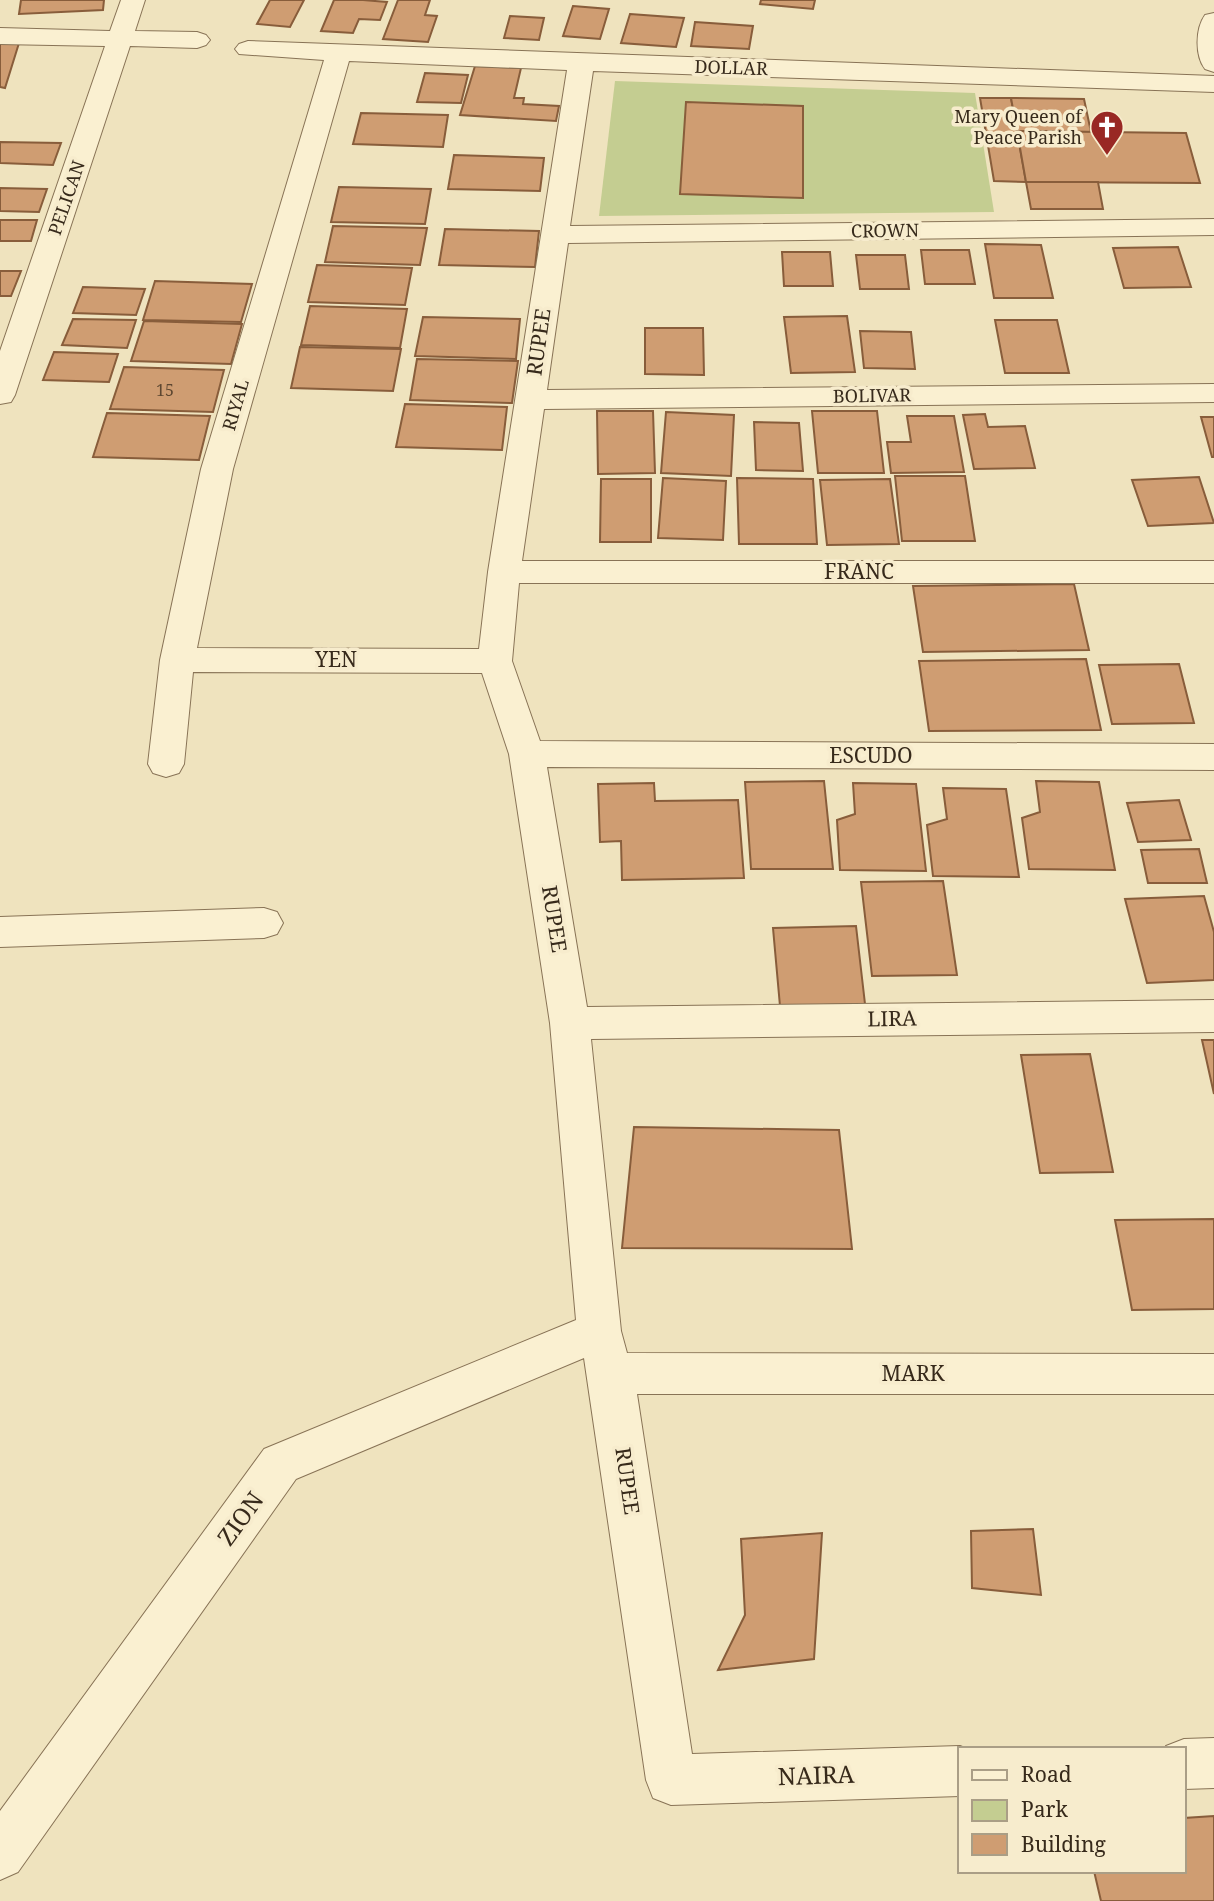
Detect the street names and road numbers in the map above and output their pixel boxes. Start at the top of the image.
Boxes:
street label: DOLLAR [694,54,768,80]
street label: PELICAN [42,157,90,238]
street label: CROWN [851,217,919,243]
street label: RUPEE [519,306,557,377]
street label: RIYAL [216,376,254,433]
street label: BOLIVAR [833,382,911,408]
street label: FRANC [824,557,894,585]
street label: YEN [314,645,357,673]
street label: ESCUDO [829,741,913,769]
street label: RUPEE [536,883,574,954]
street label: LIRA [867,1004,917,1032]
street label: MARK [882,1359,945,1387]
street label: RUPEE [609,1445,647,1516]
street label: ZION [209,1484,271,1552]
street label: NAIRA [777,1757,855,1792]

